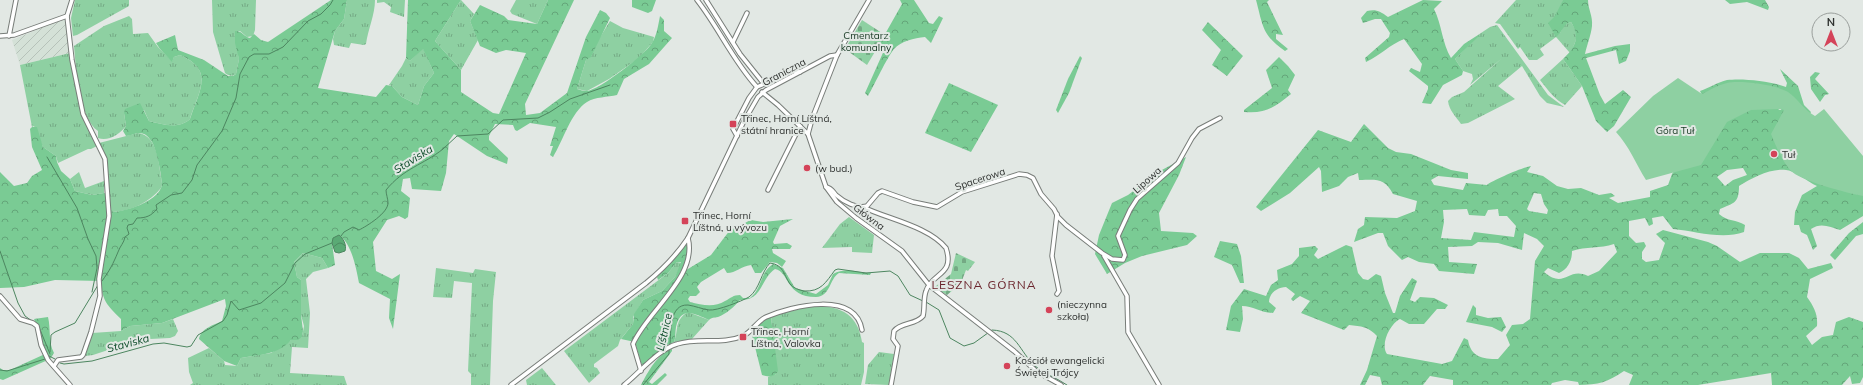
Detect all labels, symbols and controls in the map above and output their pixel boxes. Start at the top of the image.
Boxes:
north arrow [1811,12,1851,52]
text: N [1827,15,1835,29]
park label: Cmentarz komunalny [841,29,892,54]
street label: Graniczna [760,55,808,89]
place label: Třinec, Horní Líštná, státní hranice [741,112,832,137]
marker: Třinec, Horní Líštná, státní hranice [728,119,738,129]
park label: Góra Tuł [1656,124,1695,137]
water label: Staviska [391,141,435,176]
place label: Tuł [1782,148,1796,161]
marker: Tuł [1769,149,1779,159]
place label: (w bud.) [815,162,853,175]
marker: (w bud.) [802,163,812,173]
street label: Lipowa [1130,164,1164,196]
street label: Spacerowa [953,165,1007,193]
street label: Główna [851,201,887,233]
place label: Třinec, Horní Líštná, u vývozu [693,209,767,234]
marker: Třinec, Horní Líštná, u vývozu [680,216,690,226]
district label: LESZNA GÓRNA [931,277,1037,292]
place label: (nieczynna szkoła) [1057,298,1107,323]
marker: (nieczynna szkoła) [1044,305,1054,315]
water label: Líštnice [653,312,675,352]
place label: Třinec, Horní Líštná, Valovka [751,325,821,350]
water label: Staviska [105,331,151,355]
marker: Třinec, Horní Líštná, Valovka [738,332,748,342]
place label: Kościół ewangelicki Świętej Trójcy [1015,354,1104,379]
marker: Kościół ewangelicki Świętej Trójcy [1002,361,1012,371]

